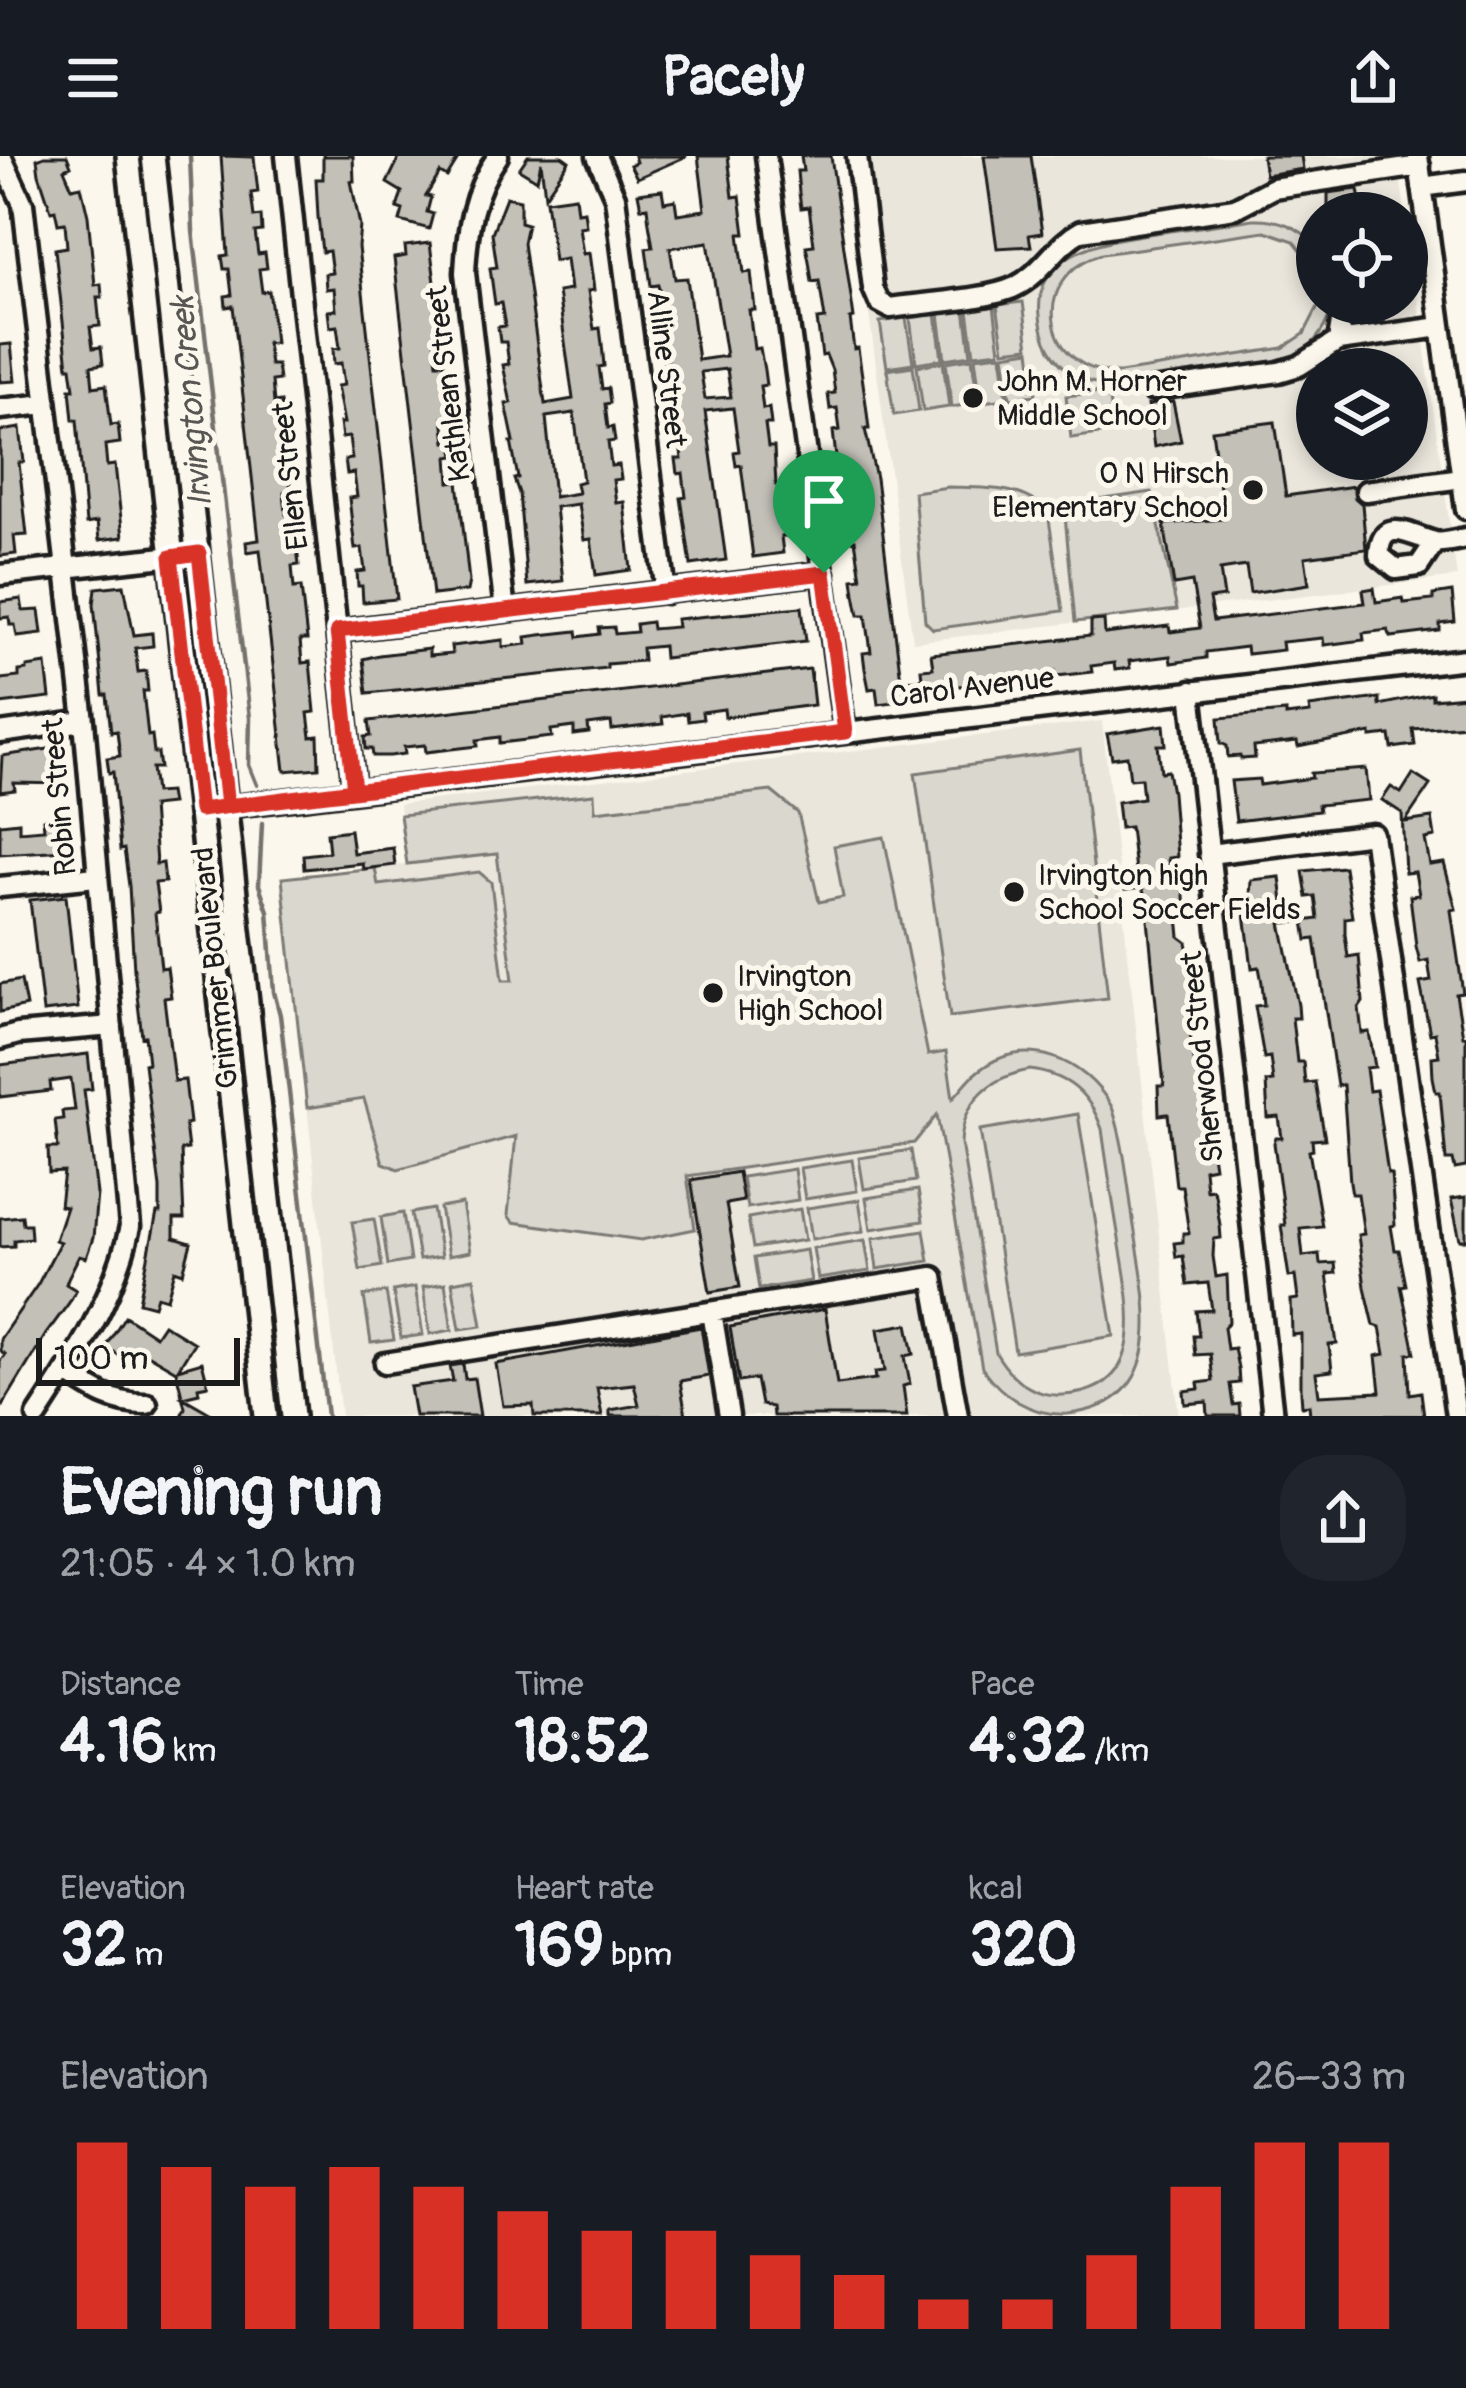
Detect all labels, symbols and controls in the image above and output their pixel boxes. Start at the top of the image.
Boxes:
text: Pacely [662,44,804,112]
icon: menu [60,45,126,111]
icon: share [1340,45,1406,111]
map controls [1296,192,1428,480]
button: locate [1296,192,1428,324]
street label: Kathlean Street [418,283,479,484]
street label: Alline Street [638,288,695,451]
water label: Irvington Creek [162,292,221,509]
button: layers [1296,348,1428,480]
place label: John M. Horner Middle School [997,363,1187,434]
marker: John M. Horner Middle School [960,385,986,411]
street label: Ellen Street [264,399,317,552]
pin [773,450,875,573]
place label: O N Hirsch Elementary School [992,455,1229,526]
icon: arrive [791,468,857,534]
marker: O N Hirsch Elementary School [1240,477,1266,503]
street label: Carol Avenue [888,659,1056,716]
street label: Robin Street [34,716,85,877]
street label: Grimmer Boulevard [184,845,247,1091]
place label: Irvington high School Soccer Fields [1038,857,1300,928]
marker: Irvington high School Soccer Fields [1001,879,1027,905]
street label: Sherwood Street [1173,949,1232,1164]
place label: Irvington High School [737,958,883,1029]
marker: Irvington High School [700,980,726,1006]
scale bar [36,1332,240,1385]
text: 100 m [54,1338,148,1379]
text: Evening run [60,1452,383,1535]
button: share [1280,1455,1406,1581]
text: 21:05 · 4 × 1.0 km [60,1539,356,1588]
text: Distance [60,1664,181,1705]
text: Time [515,1664,584,1705]
text: Pace [969,1664,1035,1705]
text: 4.16 [60,1705,166,1780]
text: 18:52 [515,1705,650,1780]
text: 4:32 [969,1705,1087,1780]
text: km [166,1730,217,1771]
text: /km [1087,1730,1149,1771]
text: Elevation [60,1868,186,1909]
text: Heart rate [515,1868,654,1909]
text: kcal [969,1868,1023,1909]
text: 32 [60,1909,127,1984]
text: 169 [515,1909,604,1984]
text: 320 [969,1909,1077,1984]
text: m [127,1934,164,1975]
text: bpm [604,1934,672,1975]
text: Elevation [60,2052,209,2101]
text: 26–33 m [1252,2052,1406,2101]

